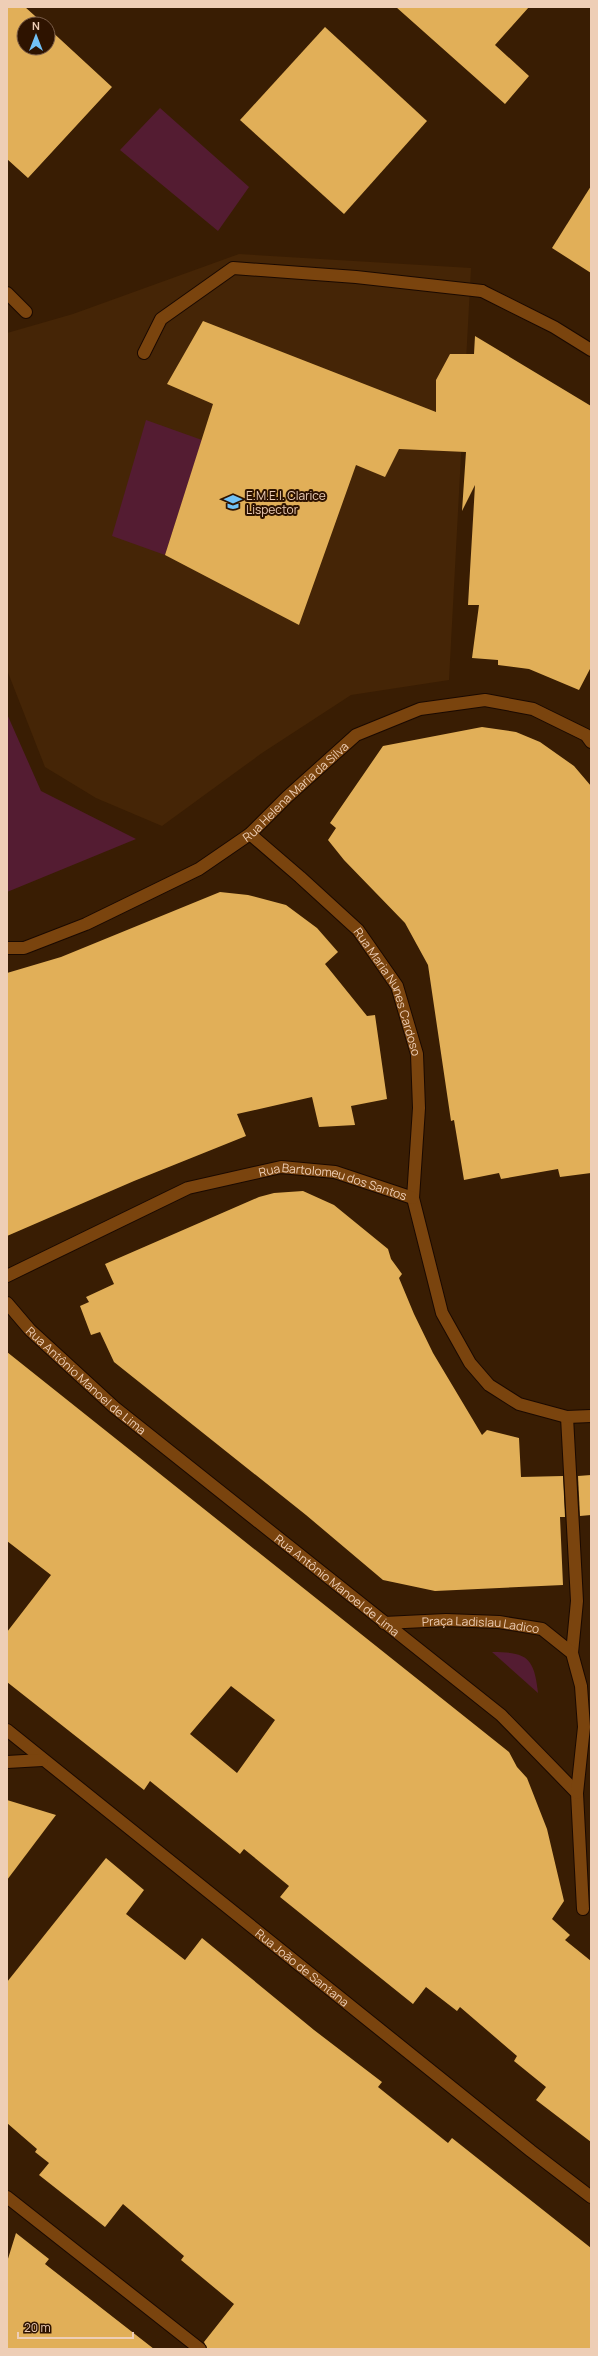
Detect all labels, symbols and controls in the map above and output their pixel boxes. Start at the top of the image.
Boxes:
north arrow [16,16,56,56]
text: N [32,18,40,33]
place label: E.M.E.I. Clarice Lispector [246,487,326,518]
school or university icon: E.M.E.I. Clarice Lispector [223,492,243,512]
street label: Rua Helena Maria da Silva [239,738,352,845]
street label: Rua Maria Nunes Cardoso [350,924,426,1058]
street label: Rua Bartolomeu dos Santos [257,1159,409,1204]
street label: Rua Antônio Manoel de Lima [23,1322,150,1438]
street label: Rua Antônio Manoel de Lima [271,1530,403,1640]
street label: Praça Ladislau Ladico [421,1611,541,1637]
street label: Rua João de Santana [252,1925,353,2010]
scale bar [18,2314,133,2340]
text: 20 m [24,2319,51,2336]

